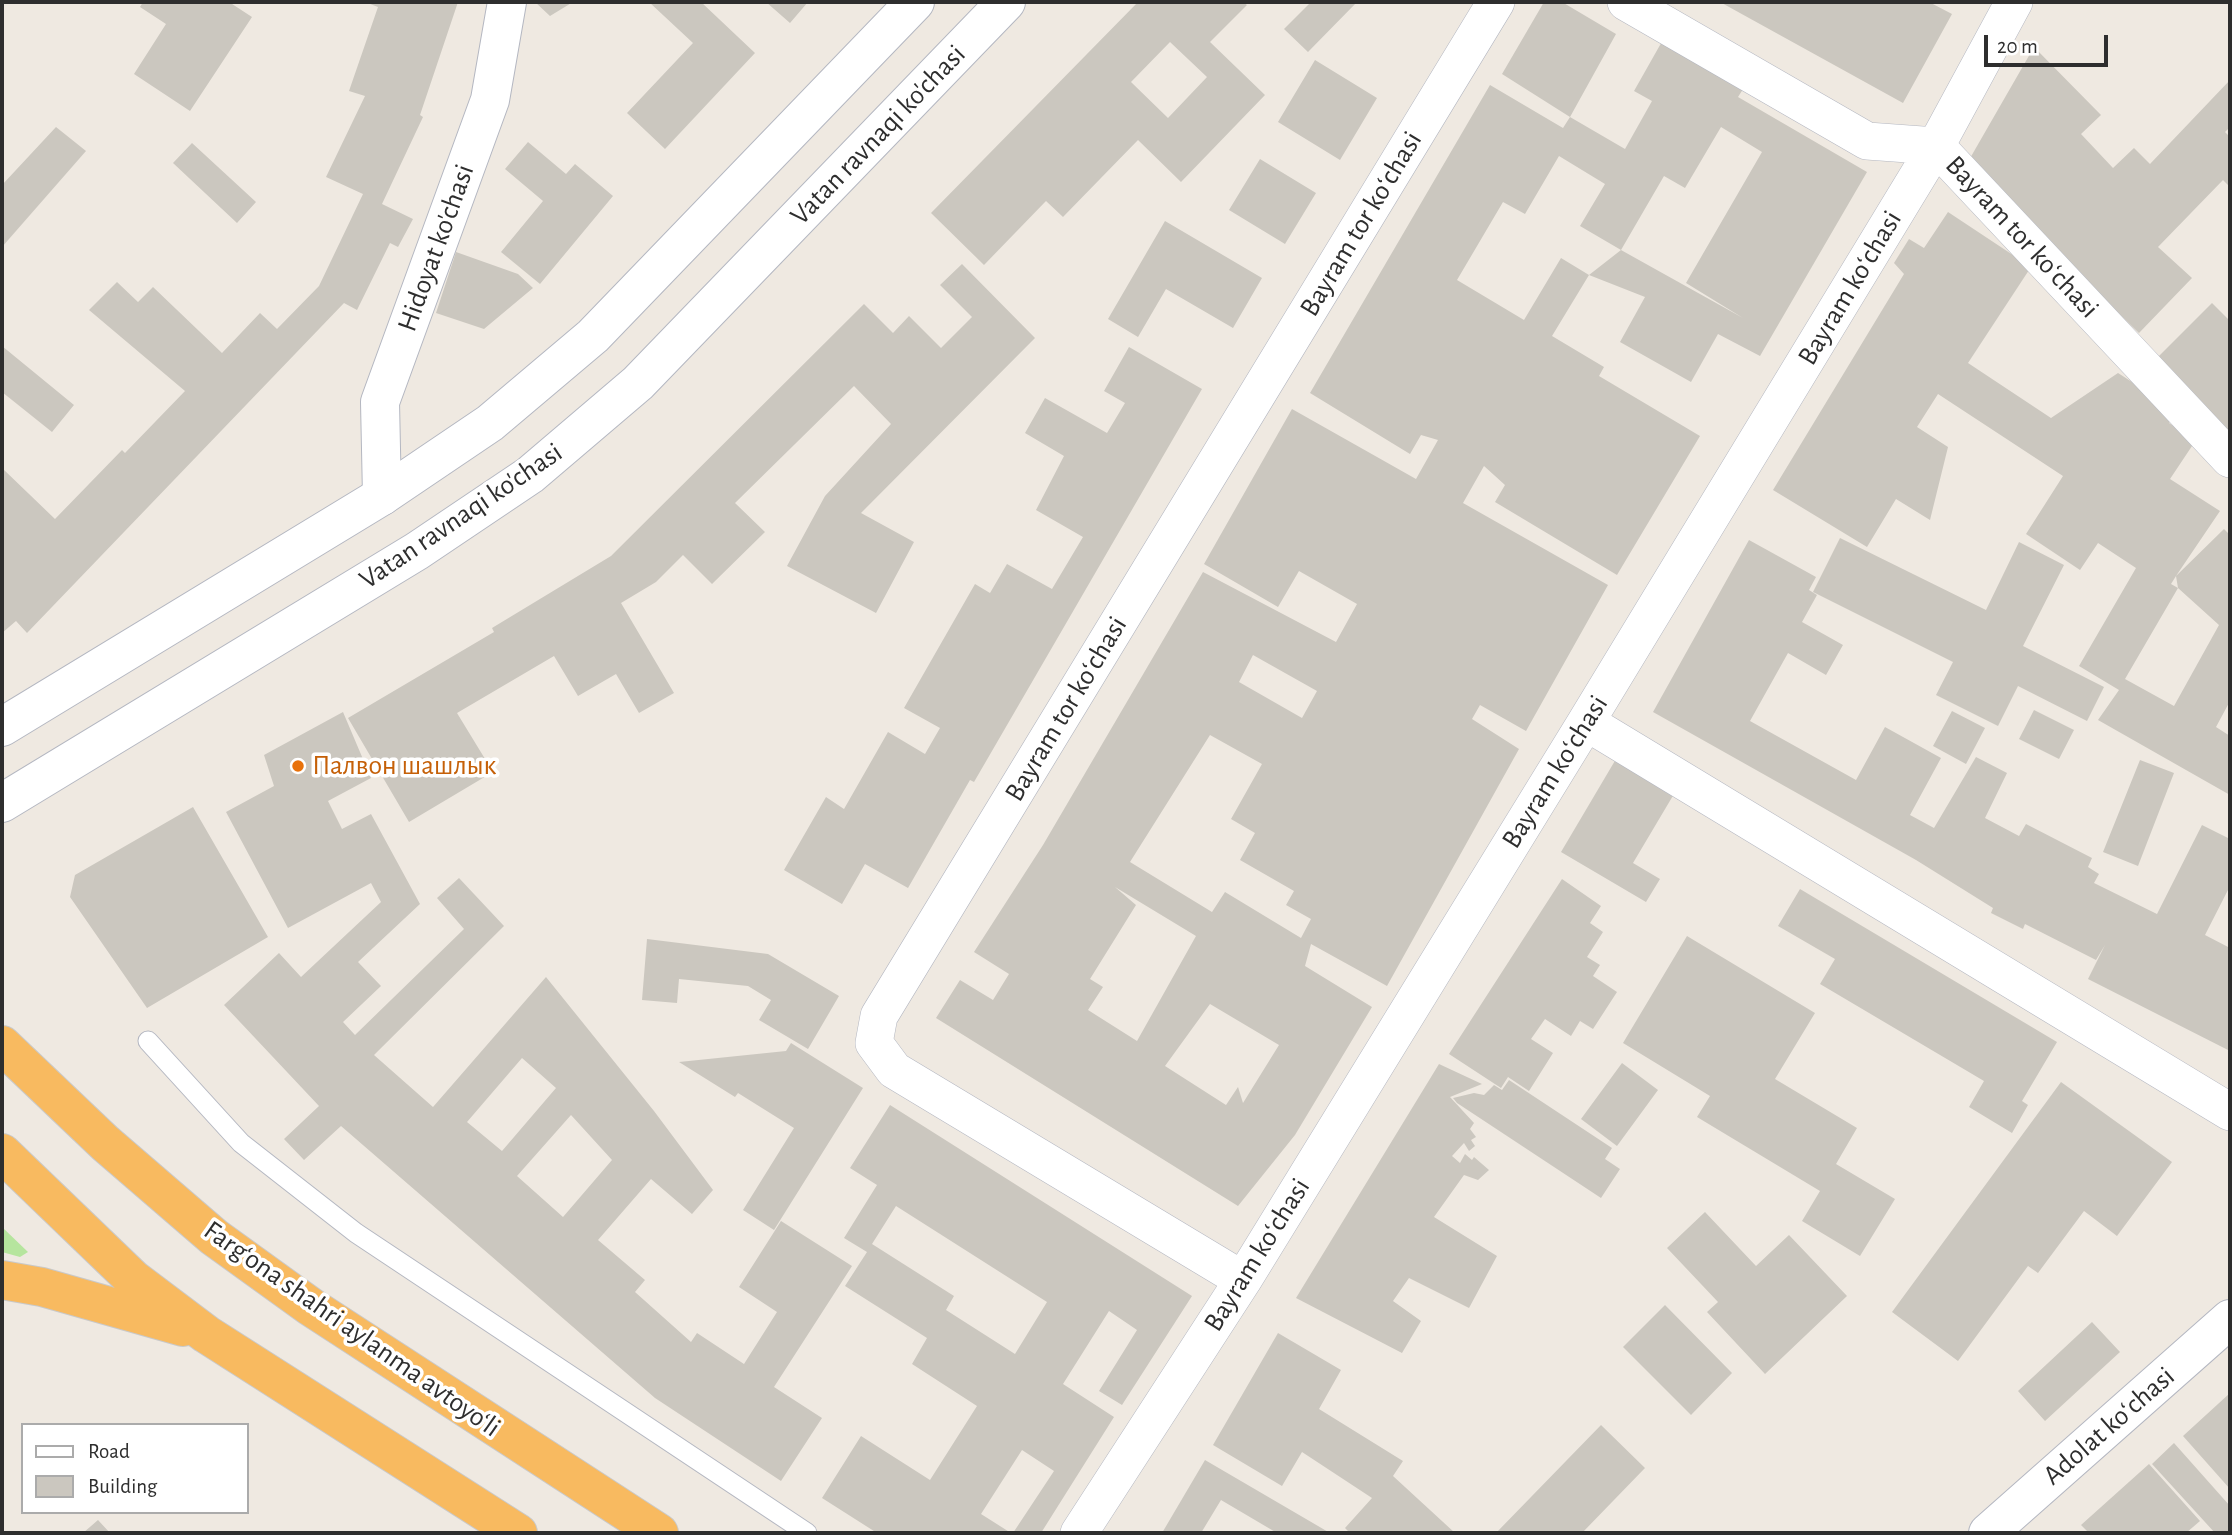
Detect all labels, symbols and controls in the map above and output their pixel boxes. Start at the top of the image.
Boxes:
scale bar [1987,21,2111,65]
text: 20 m [1997,36,2038,57]
street label: Vatan ravnaqi ko'chasi [783,38,973,232]
street label: Bayram tor koʻchasi [1293,125,1429,323]
street label: Bayram tor koʻchasi [1938,149,2106,325]
street label: Hidoyat ko'chasi [390,160,482,336]
street label: Bayram koʻchasi [1791,205,1909,371]
street label: Vatan ravnaqi ko'chasi [353,436,569,596]
street label: Bayram tor koʻchasi [998,610,1134,808]
street label: Bayram koʻchasi [1495,689,1615,855]
place label: Палвон шашлык [312,749,496,783]
marker: Палвон шашлык [290,758,306,774]
street label: Bayram koʻchasi [1197,1172,1317,1338]
street label: Farg‘ona shahri aylanma avtoyo‘li [197,1214,507,1444]
street label: Adolat koʻchasi [2036,1360,2182,1492]
legend [21,1423,248,1514]
text: Road [88,1441,130,1462]
text: Building [88,1476,157,1497]

